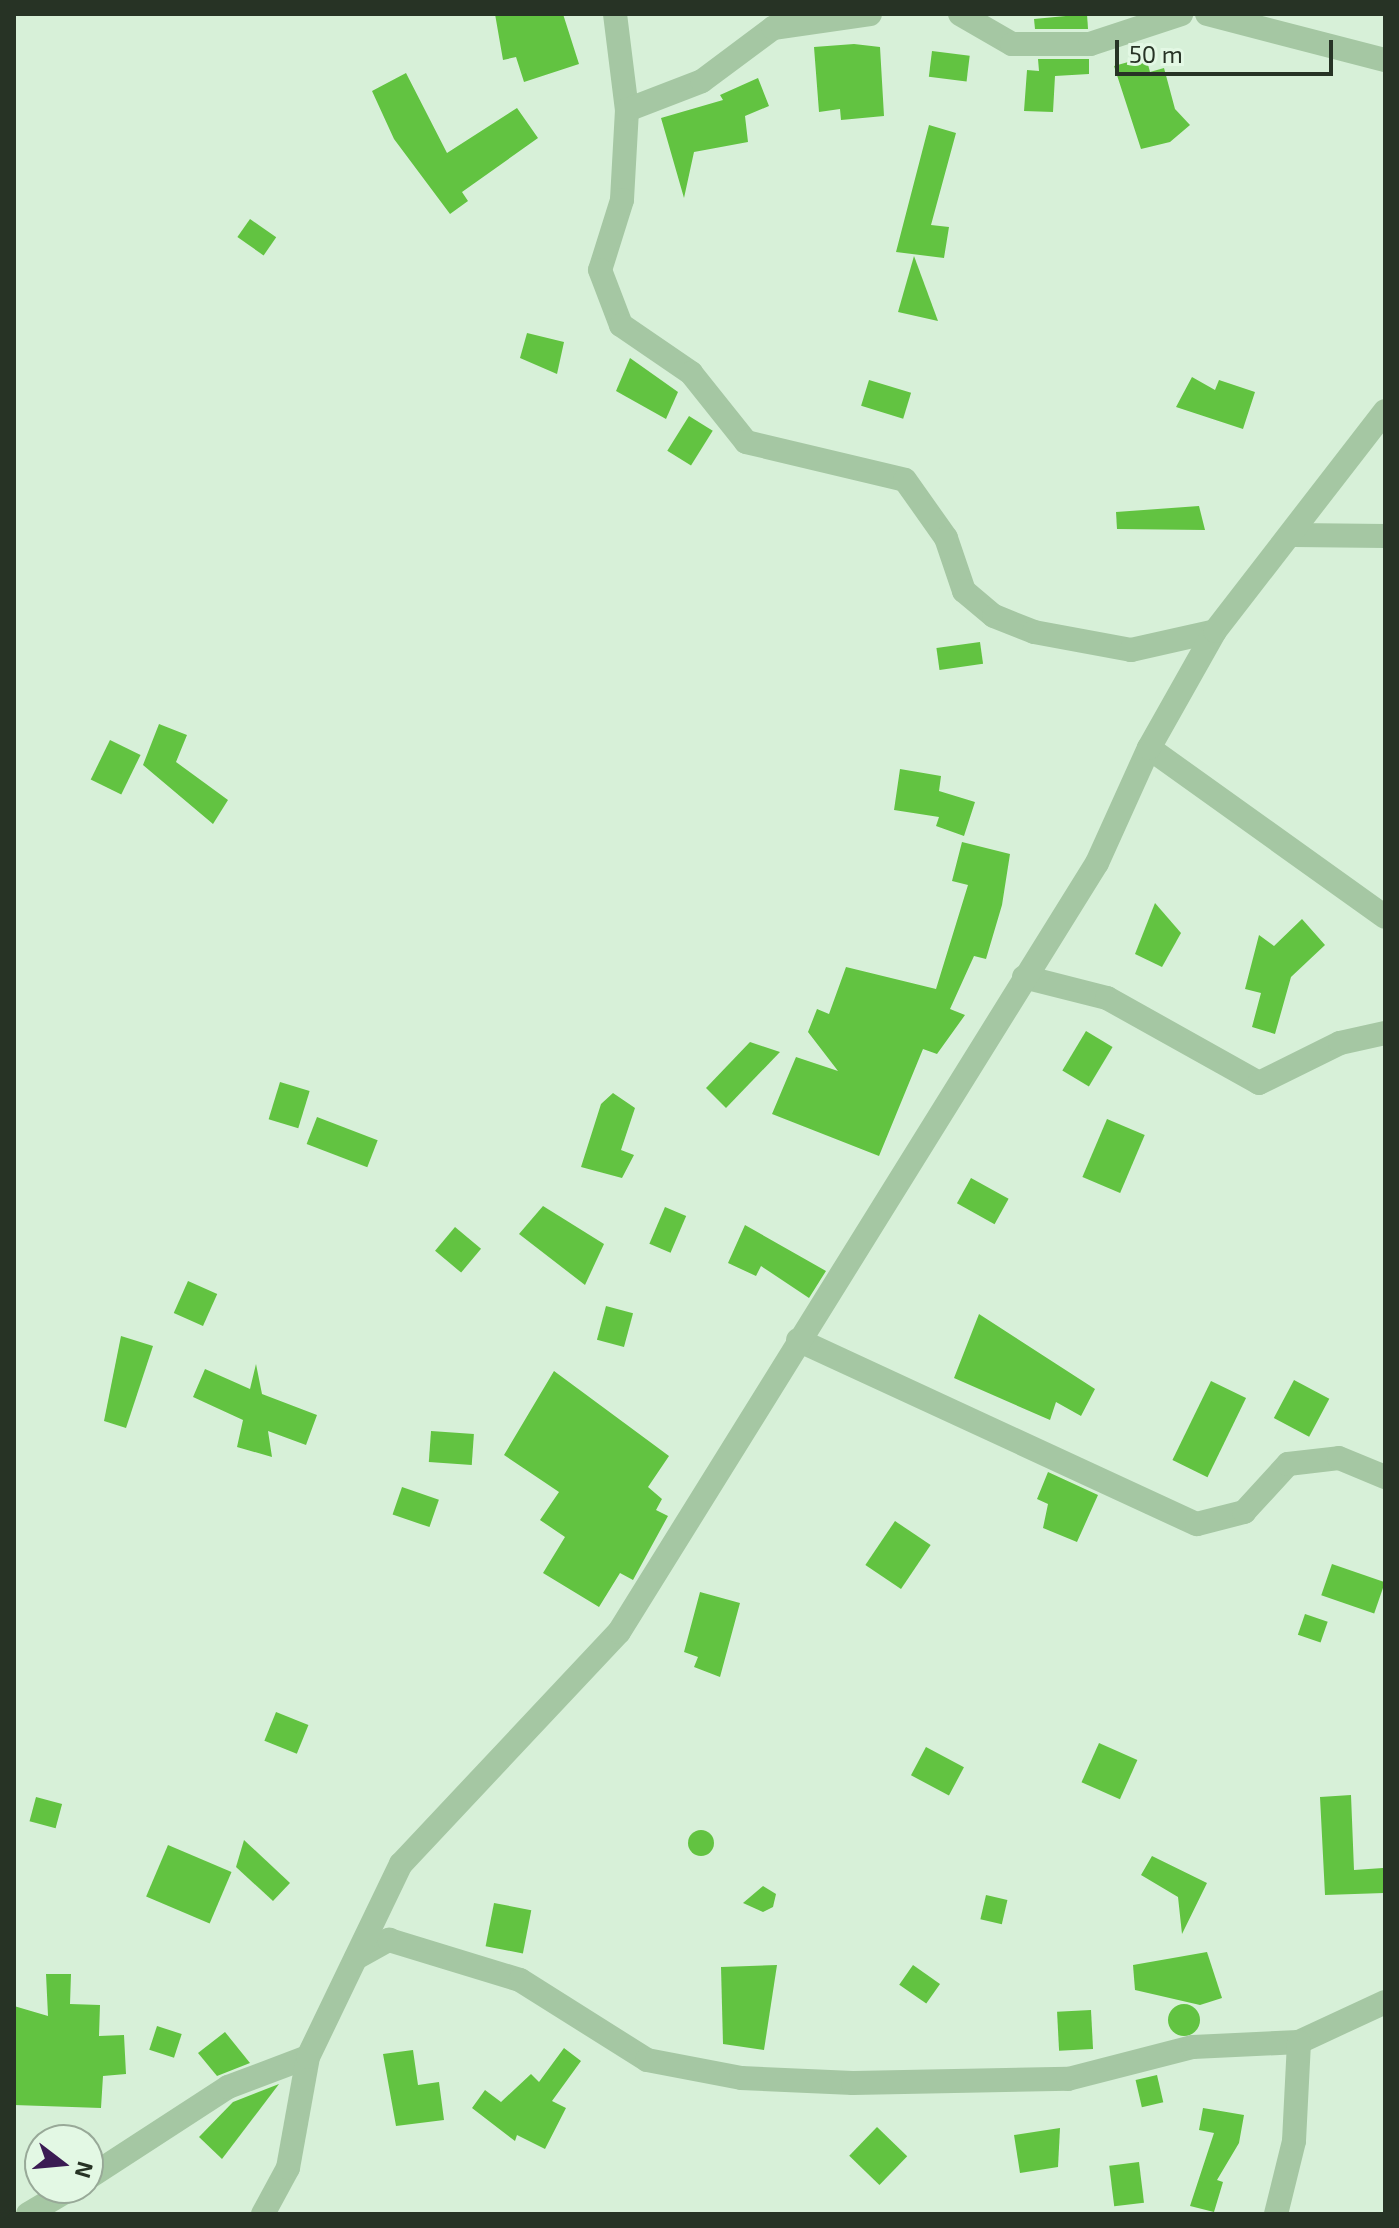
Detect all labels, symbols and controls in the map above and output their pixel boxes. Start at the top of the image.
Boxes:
scale bar [1119,24,1337,74]
text: 50 m [1129,39,1183,68]
north arrow [24,2124,104,2204]
text: N [70,2159,100,2181]

